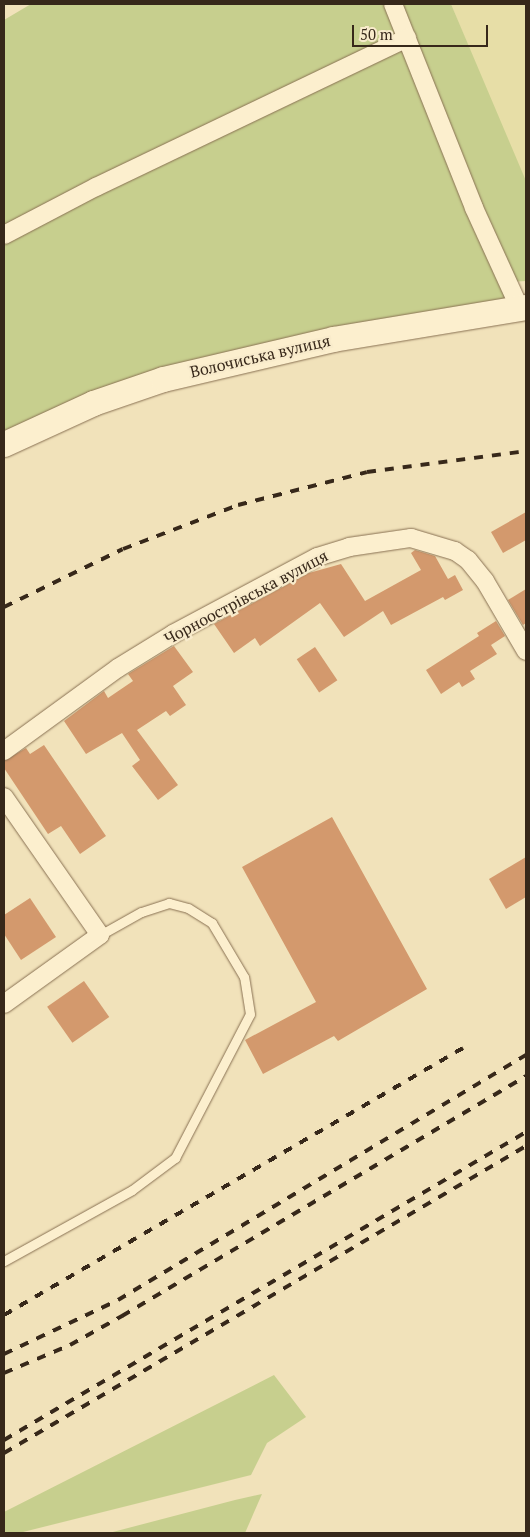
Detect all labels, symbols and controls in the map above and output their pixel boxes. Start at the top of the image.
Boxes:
scale bar [355,15,491,47]
text: 50 m [360,24,393,44]
street label: Волочиська вулиця [188,331,332,381]
street label: Чорноострівська вулиця [161,546,331,648]

